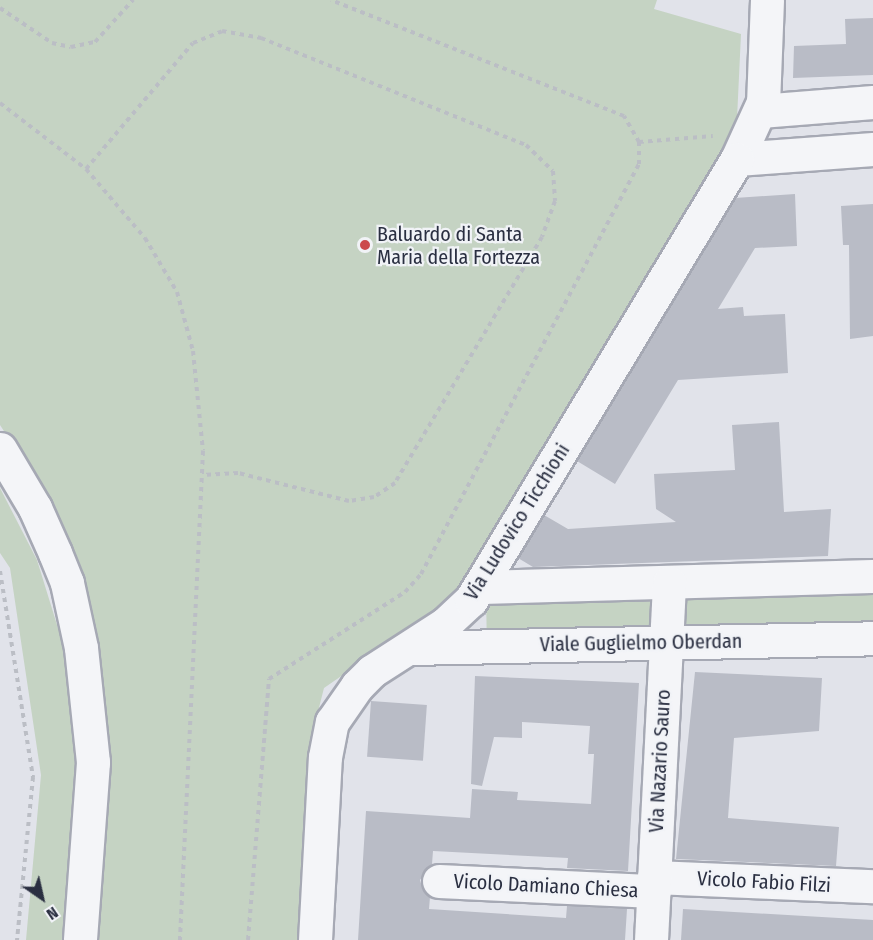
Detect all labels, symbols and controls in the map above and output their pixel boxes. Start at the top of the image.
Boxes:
place label: Baluardo di Santa Maria della Fortezza [377,222,540,269]
marker: Baluardo di Santa Maria della Fortezza [358,238,372,252]
street label: Via Ludovico Ticchioni [459,439,575,605]
street label: Viale Guglielmo Oberdan [540,629,742,657]
street label: Via Nazario Sauro [644,689,676,833]
street label: Vicolo Fabio Filzi [696,867,832,897]
north arrow [12,868,72,928]
street label: Vicolo Damiano Chiesa [453,869,639,903]
text: N [43,903,62,924]

